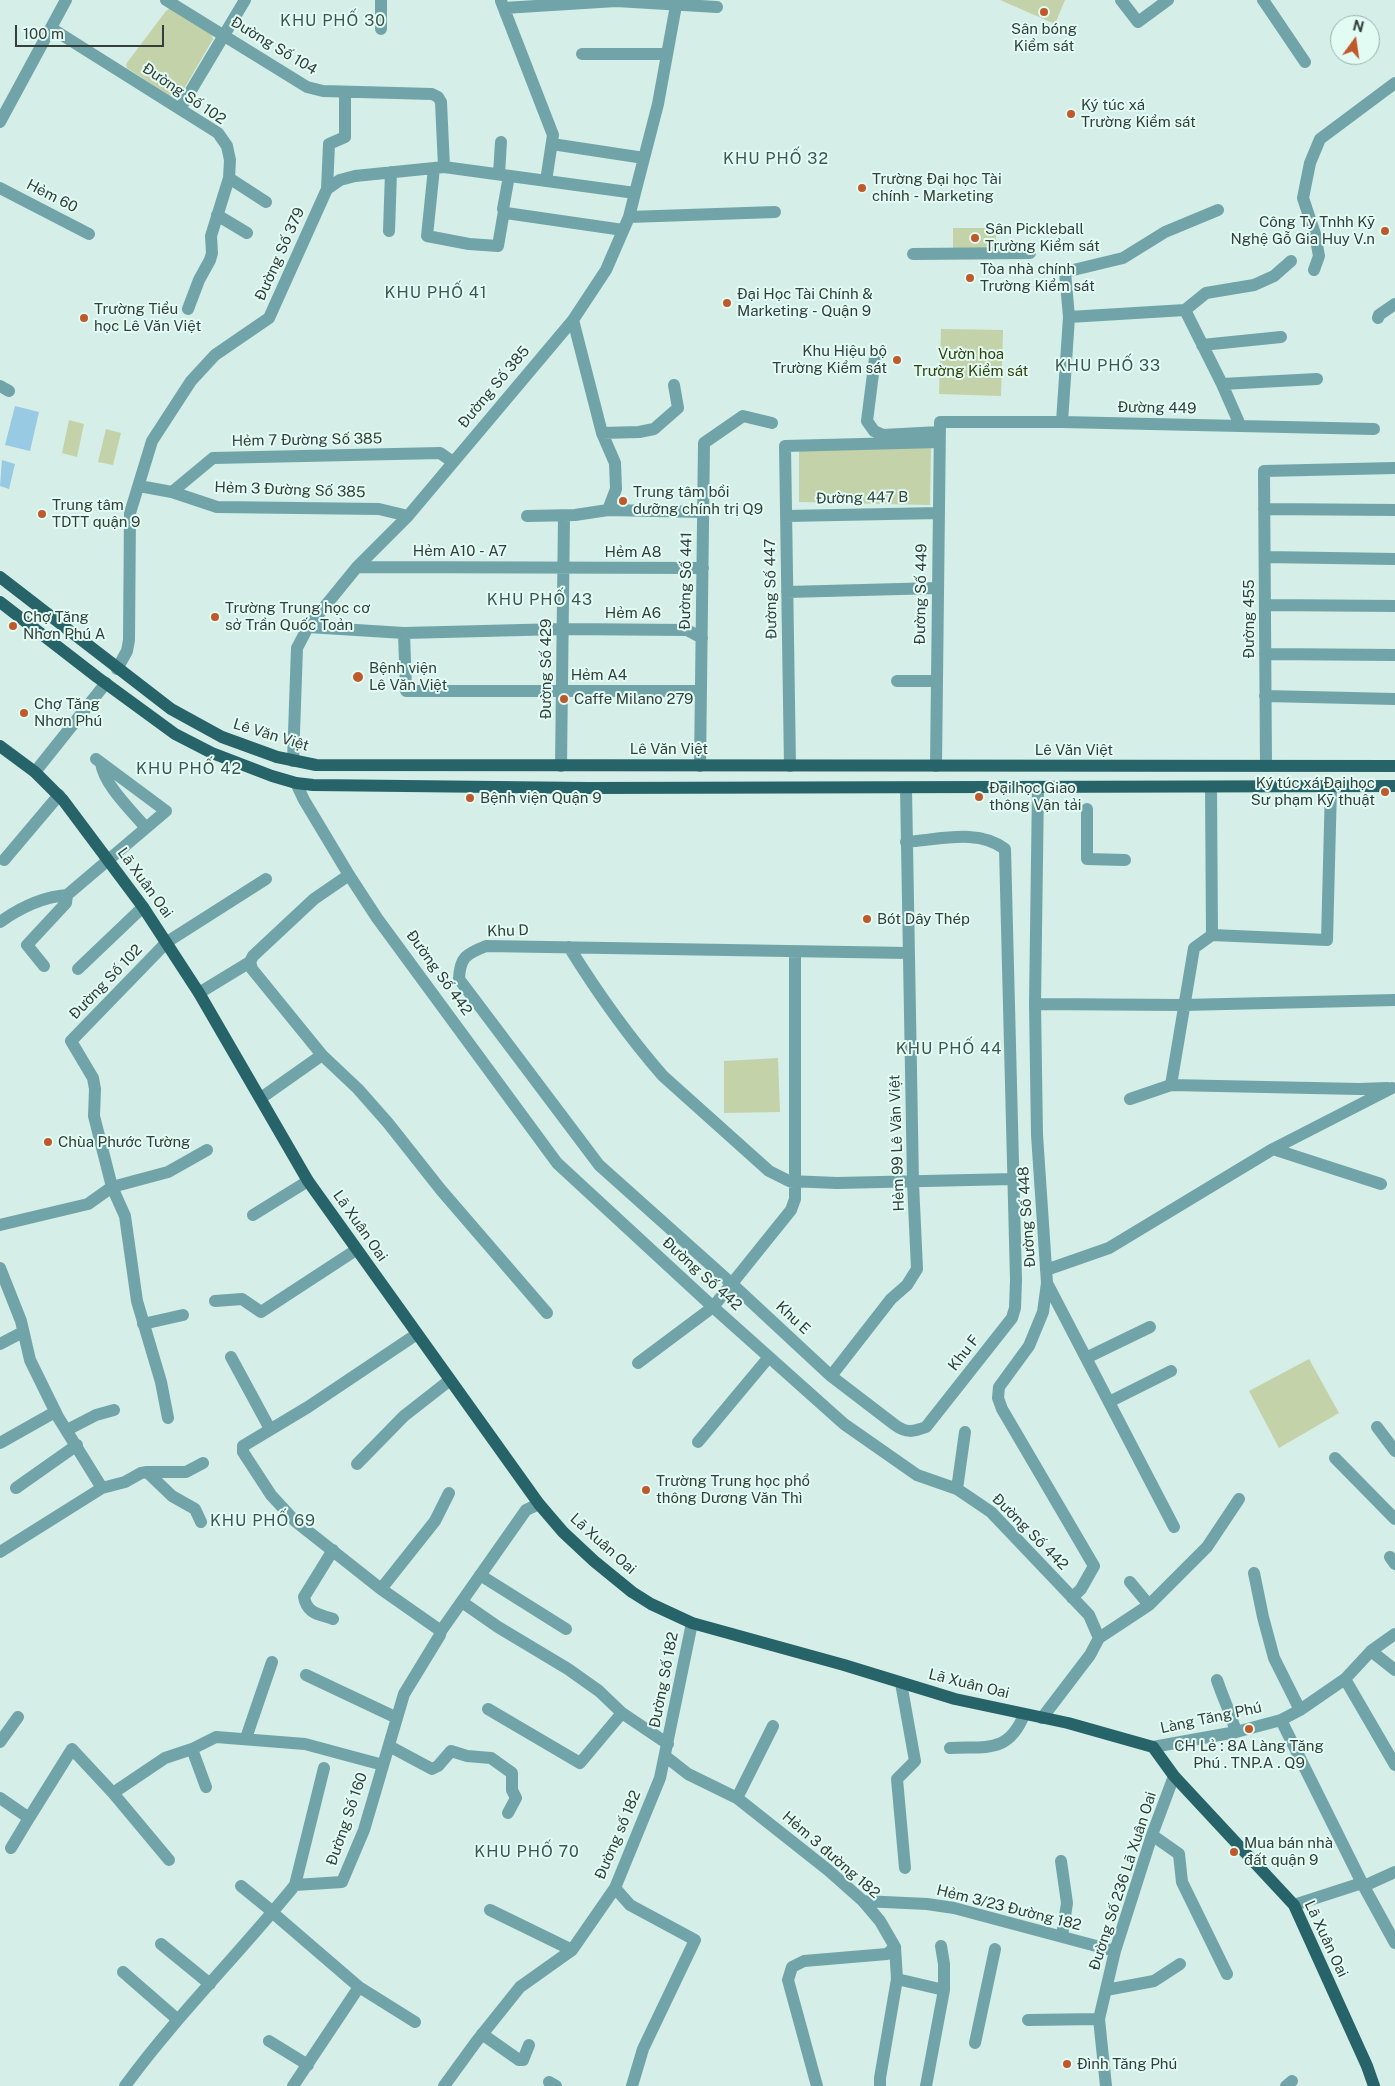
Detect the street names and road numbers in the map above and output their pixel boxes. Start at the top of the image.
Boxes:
street label: Đường Số 104 [228,13,320,79]
street label: Đường Số 102 [139,59,229,129]
street label: Hẻm 60 [23,176,81,216]
street label: Đường Số 379 [251,205,309,303]
street label: Đường Số 385 [454,342,534,432]
street label: Đường 449 [1117,398,1197,418]
street label: Hẻm 7 Đường Số 385 [231,430,383,450]
street label: Hẻm 3 Đường Số 385 [214,478,366,502]
street label: Đường 447 B [816,488,908,508]
street label: Đường Số 441 [676,532,696,630]
street label: Đường Số 447 [761,538,781,640]
street label: Hẻm A10 - A7 [413,542,507,560]
street label: Hẻm A8 [605,543,661,561]
street label: Đường Số 449 [911,543,931,645]
street label: Đường 455 [1240,579,1258,659]
street label: Hẻm A6 [605,604,661,622]
street label: Đường Số 429 [537,619,555,719]
street label: Hẻm A4 [571,666,627,684]
street label: Lê Văn Việt [231,715,311,755]
street label: Lê Văn Việt [630,740,708,758]
street label: Lê Văn Việt [1035,741,1113,759]
street label: Lã Xuân Oai [113,844,177,922]
street label: Khu D [487,921,529,941]
street label: Đường Số 442 [402,927,476,1019]
street label: Đường Số 102 [66,941,146,1023]
street label: Hẻm 99 Lê Văn Việt [886,1074,908,1212]
street label: Đường Số 448 [1014,1166,1040,1268]
street label: Lã Xuân Oai [329,1187,391,1265]
street label: Đường Số 442 [659,1234,745,1314]
street label: Khu E [772,1298,814,1338]
street label: Khu F [945,1332,983,1374]
street label: Đường Số 442 [988,1490,1072,1574]
street label: Lã Xuân Oai [566,1510,640,1578]
street label: Đường Số 182 [646,1630,682,1730]
street label: Lã Xuân Oai [927,1665,1011,1703]
street label: Làng Tăng Phú [1159,1698,1263,1738]
street label: Đường Số 160 [323,1770,371,1868]
street label: Đường số 182 [591,1788,645,1882]
street label: Đường Số 236 Lã Xuân Oai [1086,1789,1160,1973]
street label: Hẻm 3 đường 182 [778,1808,884,1902]
street label: Hẻm 3/23 Đường 182 [935,1881,1083,1935]
street label: Lã Xuân Oai [1300,1898,1352,1980]

